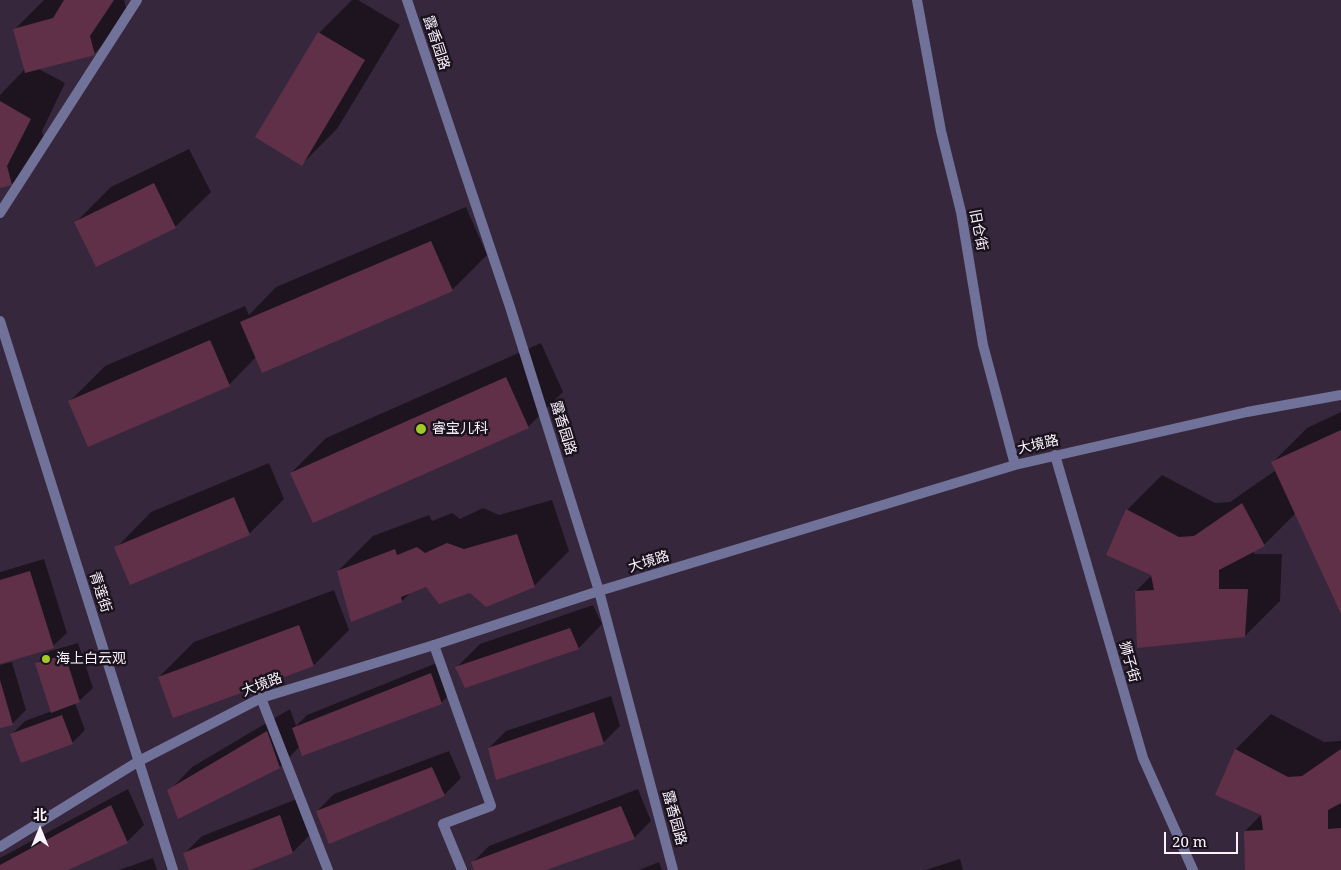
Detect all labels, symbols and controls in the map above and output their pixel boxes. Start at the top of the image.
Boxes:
street label: 露香园路 [419,14,453,72]
street label: 旧仓街 [966,208,990,252]
street label: 露香园路 [547,399,579,457]
place label: 睿宝儿科 [432,421,488,437]
marker: 睿宝儿科 [414,422,428,436]
street label: 大境路 [1016,432,1060,458]
street label: 大境路 [626,548,672,576]
street label: 青莲街 [86,569,114,615]
street label: 狮子街 [1115,639,1143,685]
place label: 海上白云观 [56,651,126,667]
marker: 海上白云观 [40,653,52,665]
street label: 大境路 [239,670,285,700]
street label: 露香园路 [659,789,689,847]
north arrow [15,805,65,855]
text: 北 [33,805,47,824]
scale bar [1166,822,1240,854]
text: 20 m [1172,831,1207,851]

